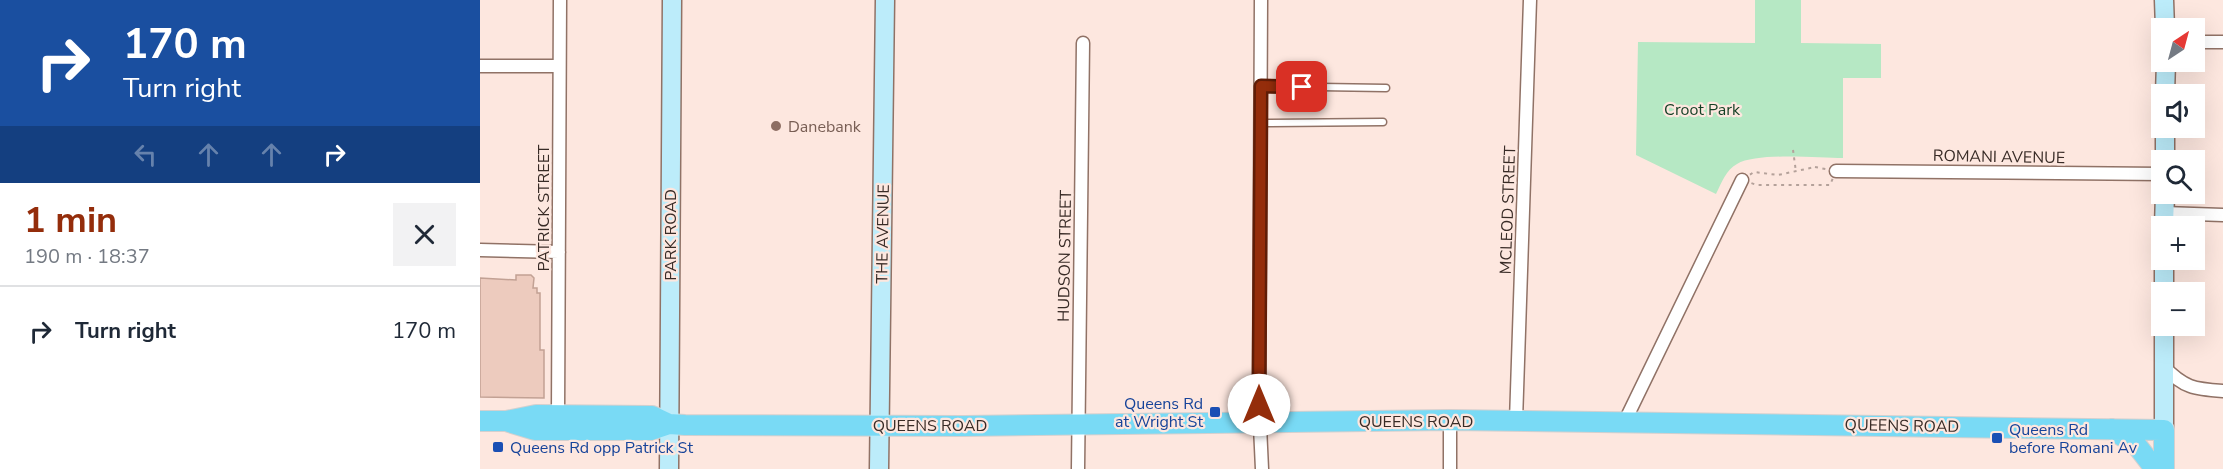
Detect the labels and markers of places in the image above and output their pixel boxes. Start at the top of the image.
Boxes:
pin [1276,61,1327,112]
place label: Danebank [788,116,862,138]
marker: Danebank [769,119,783,133]
place label: Queens Rd at Wright St [1115,393,1203,433]
marker: Queens Rd at Wright St [1208,405,1222,419]
place label: Queens Rd before Romani Av [2009,419,2138,459]
marker: Queens Rd before Romani Av [1990,431,2004,445]
place label: Queens Rd opp Patrick St [510,437,693,459]
marker: Queens Rd opp Patrick St [491,440,505,454]

